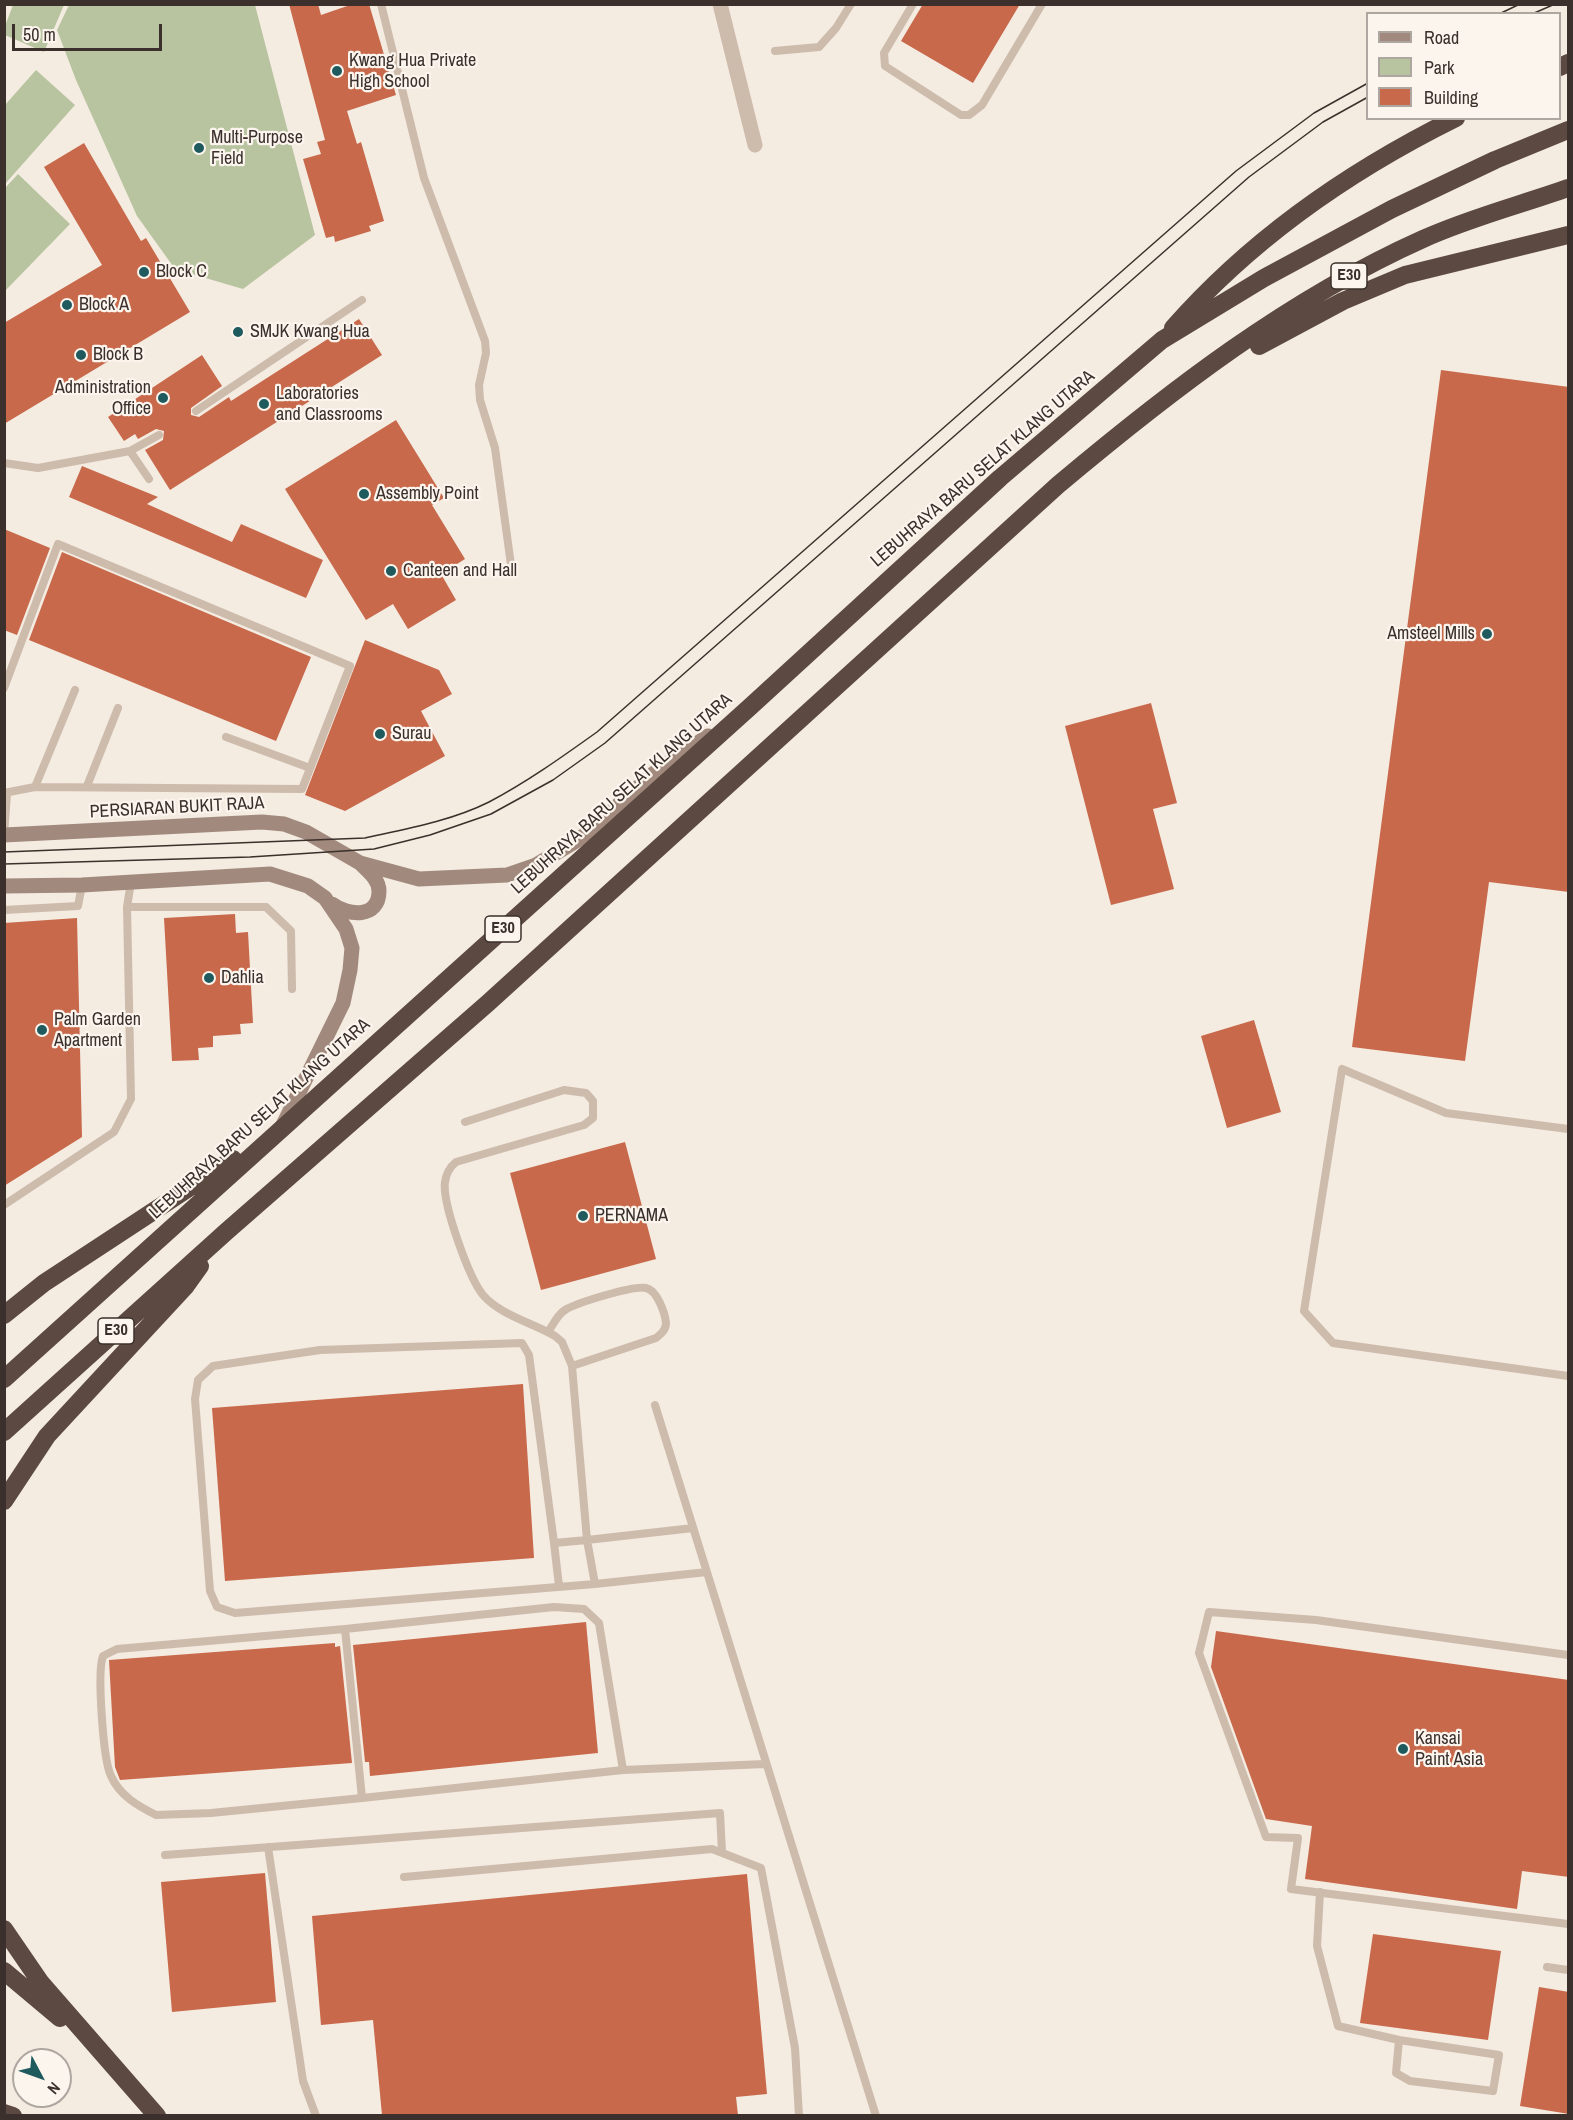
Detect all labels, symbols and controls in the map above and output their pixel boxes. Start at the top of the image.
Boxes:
scale bar [15,12,165,50]
legend [1366,12,1561,120]
text: 50 m [23,22,56,47]
text: Road [1424,25,1459,50]
place label: Kwang Hua Private High School [349,50,476,92]
text: Park [1424,55,1454,80]
marker: Kwang Hua Private High School [330,64,344,78]
text: Building [1424,85,1478,110]
place label: Multi-Purpose Field [211,127,303,170]
marker: Multi-Purpose Field [192,141,206,155]
place label: Block C [156,261,207,283]
road number: E30 [1331,263,1367,289]
marker: Block C [137,265,151,279]
place label: Block A [79,294,129,316]
marker: Block A [60,298,74,312]
place label: SMJK Kwang Hua [250,321,370,343]
marker: SMJK Kwang Hua [231,325,245,339]
place label: Block B [93,344,143,366]
marker: Block B [74,348,88,362]
street label: LEBUHRAYA BARU SELAT KLANG UTARA [867,366,1099,572]
place label: Administration Office [55,377,151,420]
place label: Laboratories and Classrooms [276,383,383,426]
marker: Administration Office [156,391,170,405]
marker: Laboratories and Classrooms [257,397,271,411]
place label: Assembly Point [376,483,479,505]
marker: Assembly Point [357,487,371,501]
place label: Canteen and Hall [403,560,517,582]
marker: Canteen and Hall [384,564,398,578]
place label: Amsteel Mills [1387,623,1475,645]
marker: Amsteel Mills [1480,627,1494,641]
street label: LEBUHRAYA BARU SELAT KLANG UTARA [507,689,737,899]
place label: Surau [392,723,431,745]
marker: Surau [373,727,387,741]
street label: PERSIARAN BUKIT RAJA [89,793,265,823]
road number: E30 [485,916,521,942]
place label: Dahlia [221,967,264,989]
marker: Dahlia [202,971,216,985]
place label: Palm Garden Apartment [54,1009,141,1052]
street label: LEBUHRAYA BARU SELAT KLANG UTARA [145,1014,375,1224]
marker: Palm Garden Apartment [35,1023,49,1037]
place label: PERNAMA [595,1205,668,1227]
marker: PERNAMA [576,1209,590,1223]
road number: E30 [98,1318,134,1344]
place label: Kansai Paint Asia [1415,1728,1483,1770]
marker: Kansai Paint Asia [1396,1742,1410,1756]
north arrow [12,2048,72,2108]
text: N [43,2078,65,2099]

